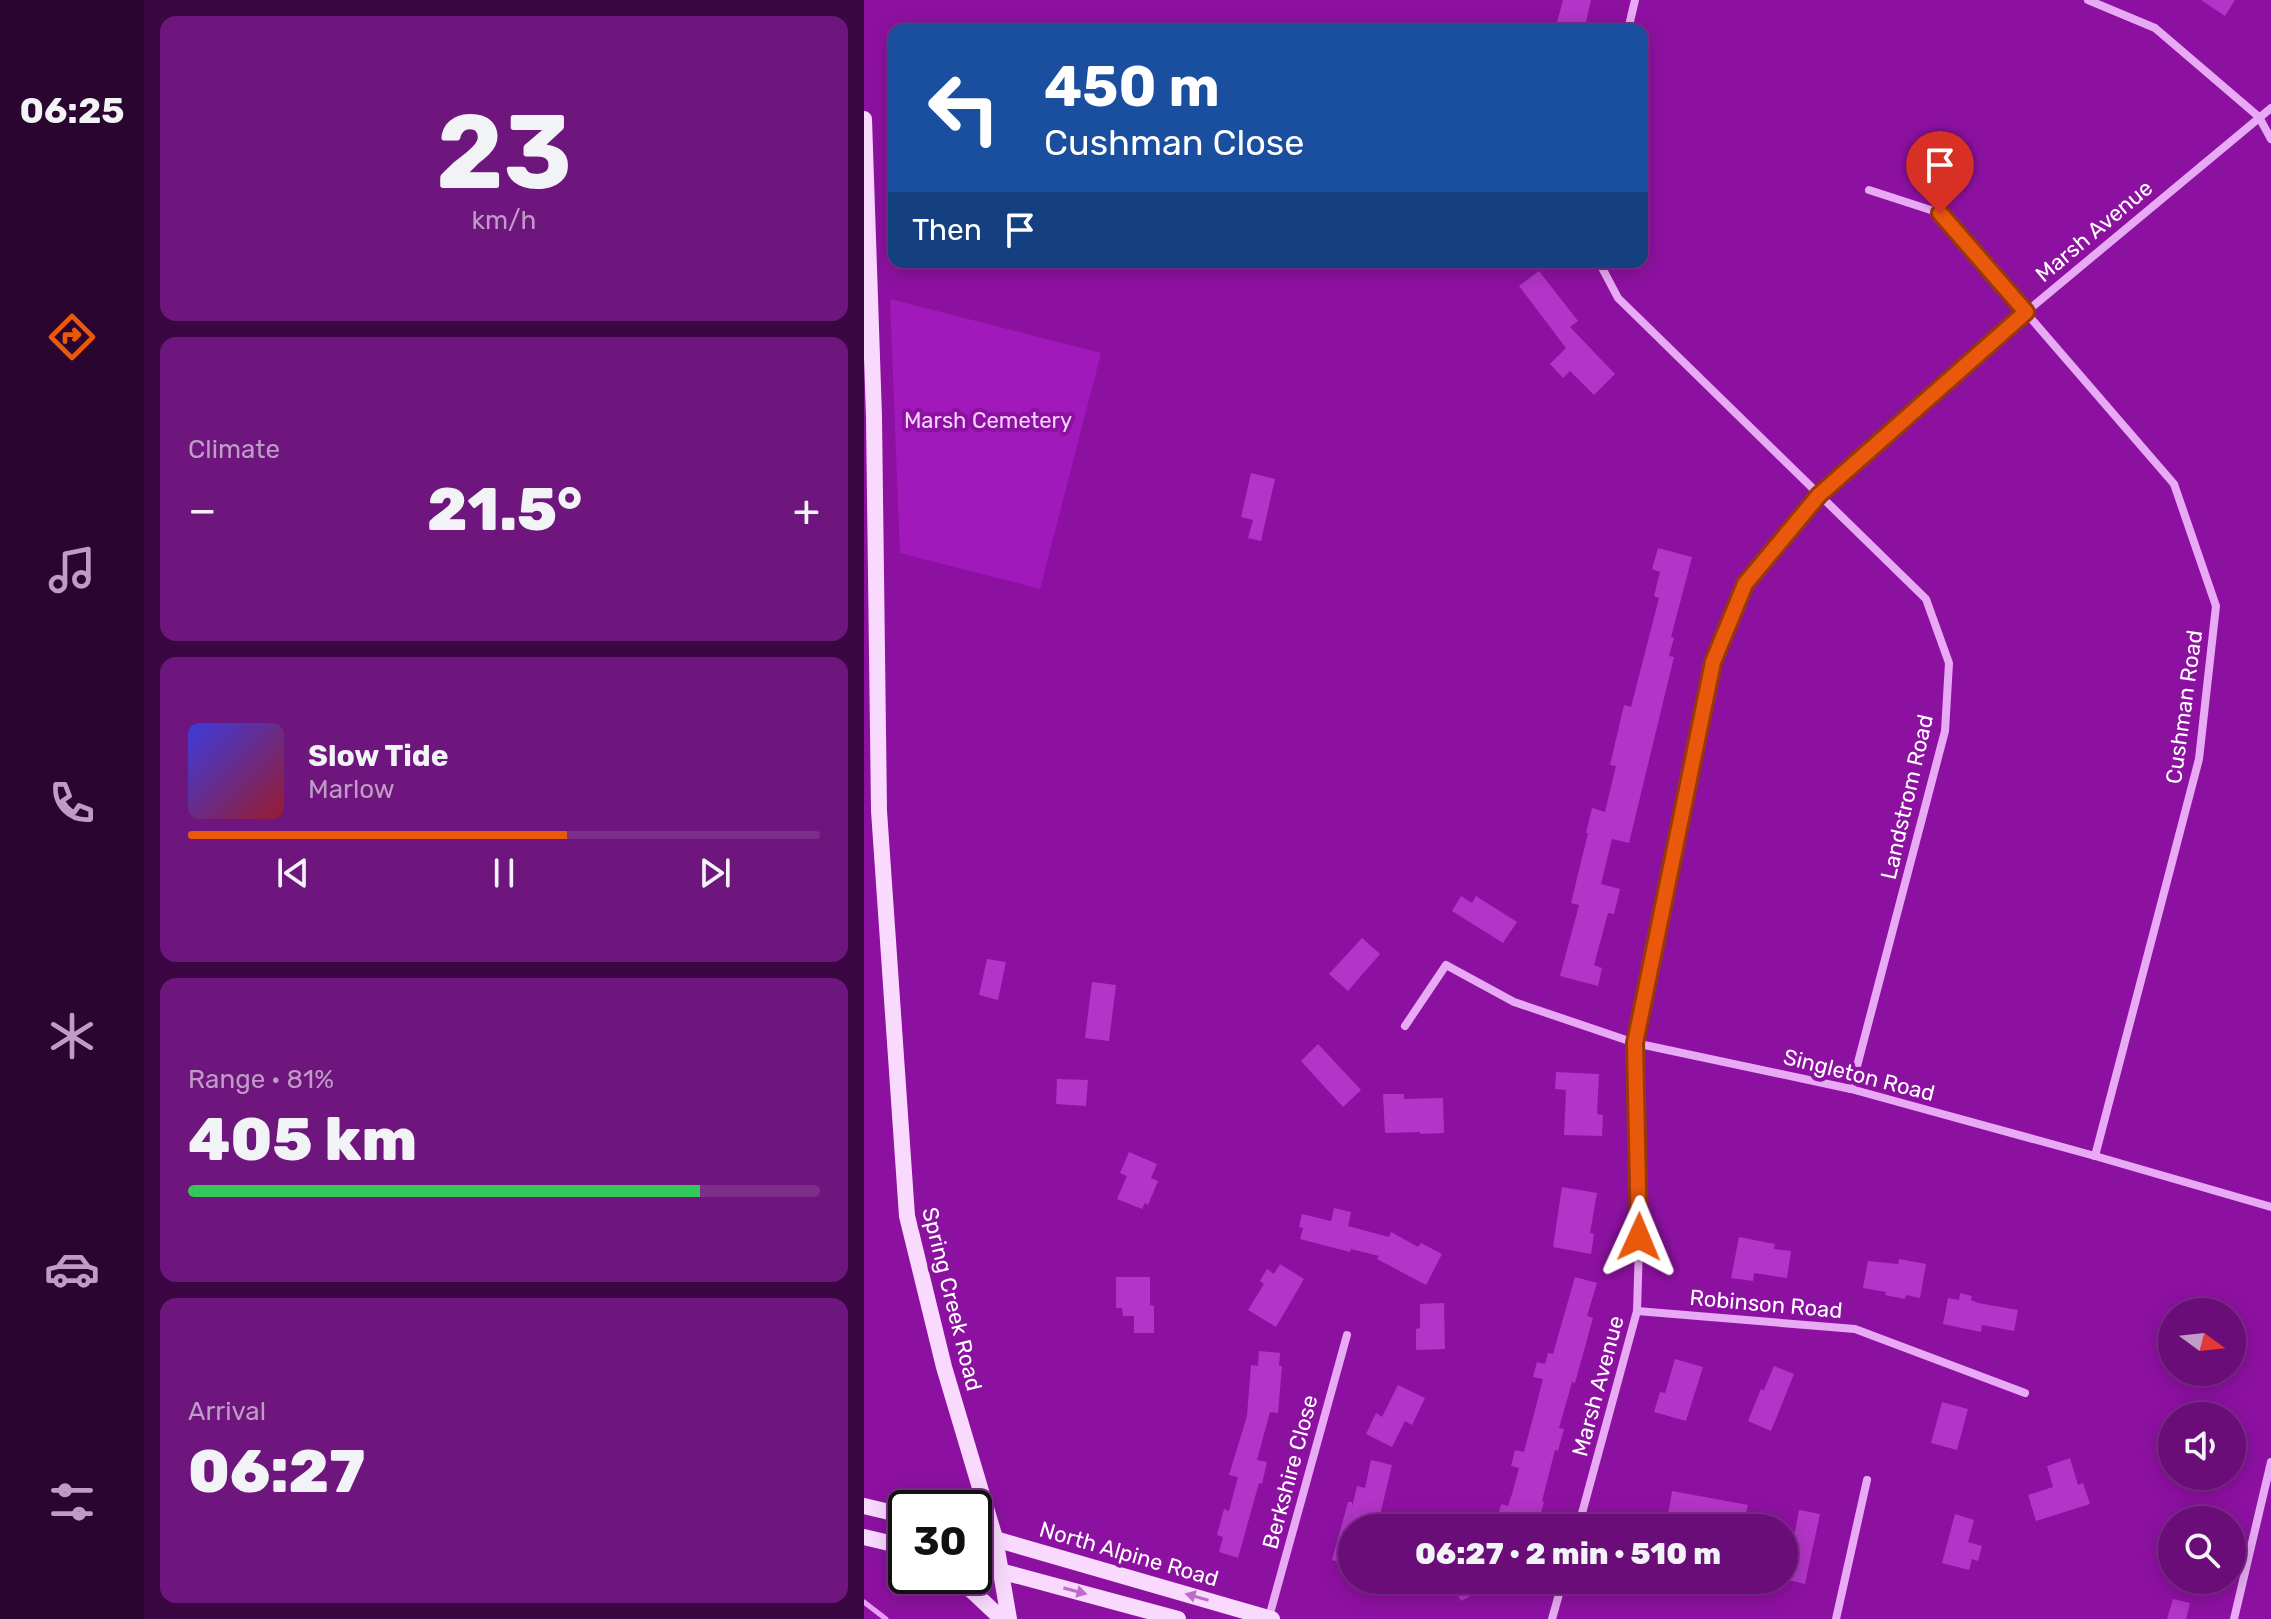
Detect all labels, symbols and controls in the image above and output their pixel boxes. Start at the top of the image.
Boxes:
text: 450 m [1044,54,1220,120]
icon: left [912,56,1016,160]
text: 06:25 [19,89,125,132]
text: 23 [436,91,572,214]
text: Cushman Close [1044,121,1304,164]
pin [1906,131,1974,213]
icon: arrive [1918,143,1962,187]
street label: Marsh Avenue [2030,174,2158,288]
text: km/h [472,205,536,236]
icon: arrive [998,208,1042,252]
text: Then [912,212,982,248]
icon: directions [44,309,100,365]
park label: Marsh Cemetery [904,407,1072,434]
text: Climate [188,434,280,465]
text: 21.5° [427,474,582,545]
text: − [188,484,217,536]
text: + [793,484,820,536]
icon: music [44,542,100,598]
street label: Cushman Road [2160,628,2208,786]
street label: Landstrom Road [1875,712,1939,882]
text: Slow Tide [308,738,448,774]
text: Marlow [308,774,395,805]
icon: phone [44,775,100,831]
icon: previous [271,851,315,895]
icon: pause [482,851,526,895]
icon: next [693,851,737,895]
icon: climate [44,1008,100,1064]
street label: Singleton Road [1780,1043,1938,1107]
text: Range · 81% [188,1064,334,1095]
text: 405 km [188,1104,417,1175]
position arrow [1597,1195,1681,1279]
street label: Spring Creek Road [916,1204,988,1394]
icon: car [44,1241,100,1297]
street label: Robinson Road [1688,1284,1844,1324]
north arrow [2158,1298,2246,1386]
map controls [2158,1298,2246,1594]
street label: Marsh Avenue [1566,1313,1630,1459]
street label: Berkshire Close [1256,1392,1324,1552]
text: Arrival [188,1396,266,1427]
button: sound [2158,1402,2246,1490]
text: 06:27 [188,1436,365,1507]
icon: filters [44,1474,100,1530]
speed limit sign: 30 [888,1490,992,1594]
button: search [2158,1506,2246,1594]
street label: North Alpine Road [1036,1516,1222,1592]
text: 06:27 · 2 min · 510 m [1415,1536,1721,1572]
one-way arrow [1064,1585,1088,1598]
one-way arrow [1185,1590,1209,1603]

